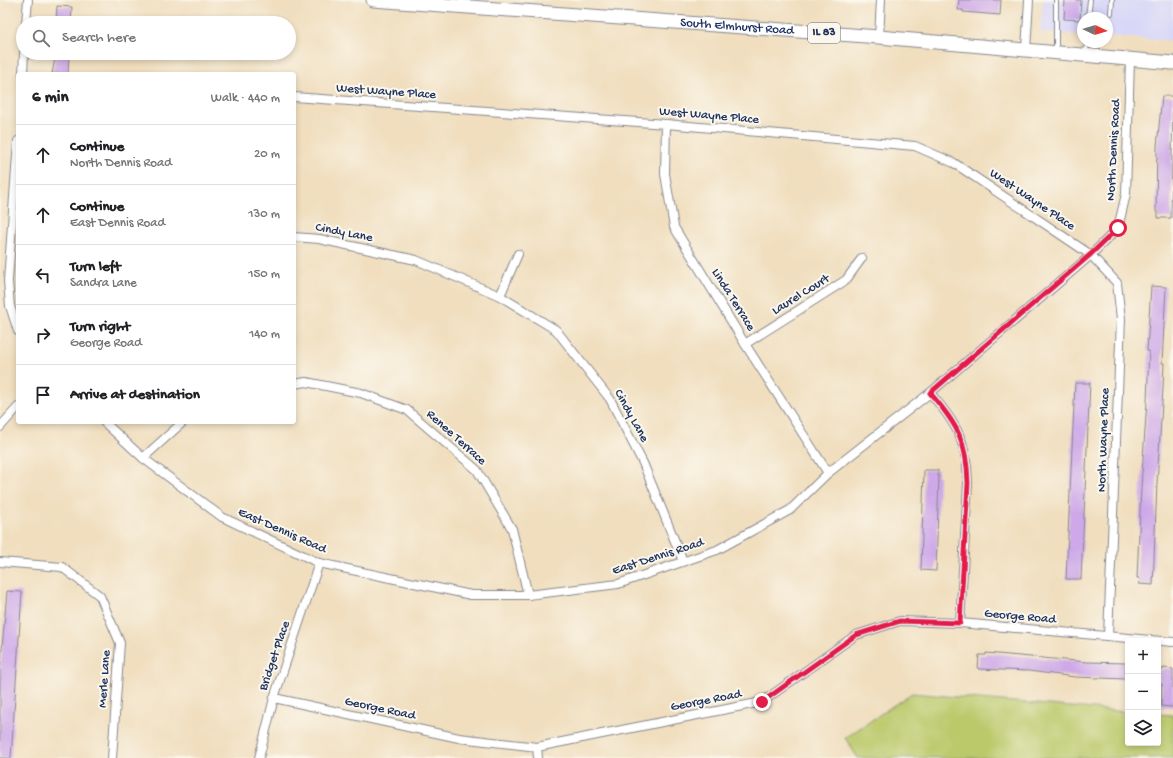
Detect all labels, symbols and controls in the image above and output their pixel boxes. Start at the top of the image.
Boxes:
north arrow [1077,12,1113,48]
street label: South Elmhurst Road [680,15,796,38]
search box [16,16,296,60]
road number: IL 83 [808,23,840,43]
icon: search [30,27,52,49]
text: Search here [62,29,136,47]
street label: West Wayne Place [336,81,437,103]
text: 6 min [32,88,68,108]
text: Walk · 440 m [211,91,280,106]
street label: North Dennis Road [1104,97,1124,201]
street label: West Wayne Place [659,104,760,128]
text: Continue [70,138,124,156]
icon: ahead [32,144,54,166]
text: 20 m [254,147,280,162]
text: North Dennis Road [70,156,172,171]
street label: West Wayne Place [986,166,1078,234]
text: Continue [70,198,124,216]
icon: ahead [32,204,54,226]
text: 130 m [248,207,280,222]
text: East Dennis Road [70,216,165,231]
route start [1109,219,1127,237]
street label: Cindy Lane [314,220,374,246]
text: Turn left [70,258,121,276]
icon: left [32,264,54,286]
street label: Linda Terrace [708,266,758,334]
text: 150 m [248,267,280,282]
street label: Laurel Court [769,270,834,319]
text: Sandra Lane [70,276,137,291]
text: Turn right [70,318,130,336]
icon: right [32,324,54,346]
text: 140 m [249,327,280,342]
text: George Road [70,336,142,351]
icon: arrive [32,384,54,406]
text: Arrive at destination [70,386,200,404]
street label: Cindy Lane [610,387,652,445]
street label: North Wayne Place [1095,387,1113,492]
street label: Renee Terrace [423,407,489,469]
street label: East Dennis Road [236,505,330,558]
street label: East Dennis Road [610,535,707,579]
street label: George Road [984,606,1058,628]
street label: Bridget Place [256,619,294,694]
map controls [1125,638,1161,746]
button: + [1125,638,1161,674]
street label: Merle Lane [96,649,115,708]
button: − [1125,674,1161,710]
street label: George Road [669,687,744,715]
route end [753,693,771,711]
street label: George Road [343,694,418,724]
button: layers [1125,710,1161,746]

